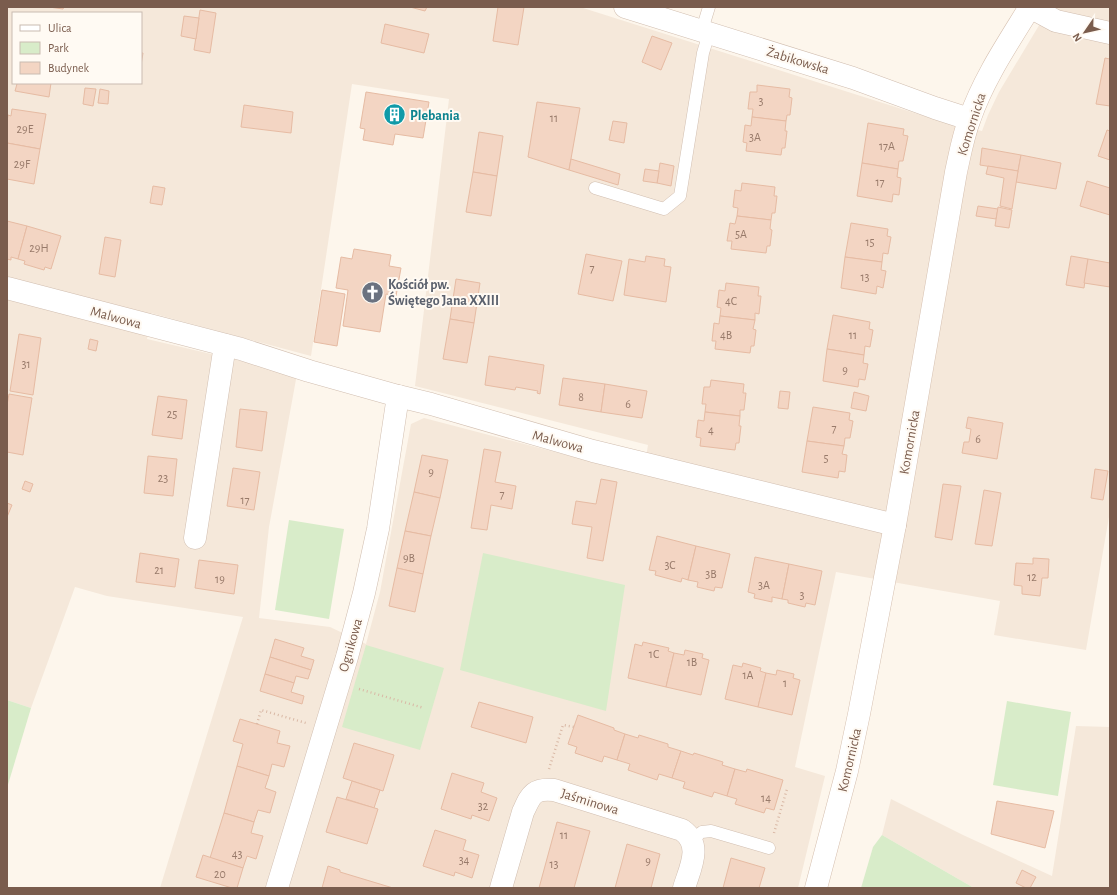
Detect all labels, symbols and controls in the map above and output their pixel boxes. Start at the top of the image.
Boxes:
legend [12,12,142,84]
north arrow [1065,12,1105,52]
text: Ulica [48,22,72,34]
text: N [1070,31,1084,44]
text: Park [48,42,69,54]
street label: Żabikowska [765,42,832,77]
text: Budynek [48,62,90,75]
street label: Komornicka [955,91,989,157]
house number: 3 [759,95,764,107]
building icon: Plebania [382,102,408,128]
place label: Plebania [410,109,460,123]
house number: 11 [550,112,558,124]
house number: 29E [17,123,34,135]
house number: 3A [749,131,761,143]
house number: 17A [879,140,895,152]
house number: 29F [14,158,31,170]
house number: 17 [875,176,885,188]
house number: 5A [735,228,747,240]
house number: 15 [865,236,875,248]
house number: 29H [29,242,49,254]
house number: 7 [589,262,595,274]
house number: 13 [860,271,870,283]
place label: Kościół pw. Świętego Jana XXIII [388,278,499,308]
church icon: Kościół pw. Świętego Jana XXIII [360,279,386,305]
house number: 4C [725,295,737,307]
street label: Malwowa [89,304,143,332]
house number: 4B [720,329,732,341]
house number: 11 [849,329,857,341]
house number: 31 [21,358,31,370]
house number: 9 [842,364,848,376]
house number: 8 [578,391,584,403]
house number: 6 [625,398,631,410]
house number: 25 [167,408,177,420]
street label: Komornicka [897,408,923,475]
house number: 7 [831,422,837,434]
house number: 4 [708,424,714,436]
street label: Malwowa [531,428,585,456]
house number: 6 [975,433,981,445]
house number: 5 [823,452,829,464]
house number: 9 [428,466,434,478]
house number: 23 [158,472,168,484]
house number: 7 [499,488,505,500]
house number: 17 [240,494,250,506]
house number: 9B [403,552,415,564]
house number: 3C [664,559,676,571]
house number: 21 [154,564,164,576]
house number: 3B [705,568,717,580]
house number: 12 [1027,571,1037,583]
house number: 19 [215,573,225,585]
house number: 3A [758,579,770,591]
house number: 3 [800,589,805,601]
street label: Ognikowa [337,616,365,674]
house number: 1C [649,648,659,660]
house number: 1B [687,656,697,668]
house number: 1A [742,669,754,681]
house number: 1 [783,677,787,689]
street label: Komornicka [836,726,864,794]
street label: Jaśminowa [559,787,621,818]
house number: 14 [761,792,771,804]
house number: 32 [478,800,489,812]
house number: 11 [560,829,568,841]
house number: 43 [232,848,242,860]
house number: 34 [459,854,470,866]
house number: 9 [645,855,651,867]
house number: 13 [549,858,559,870]
house number: 20 [214,868,226,880]

